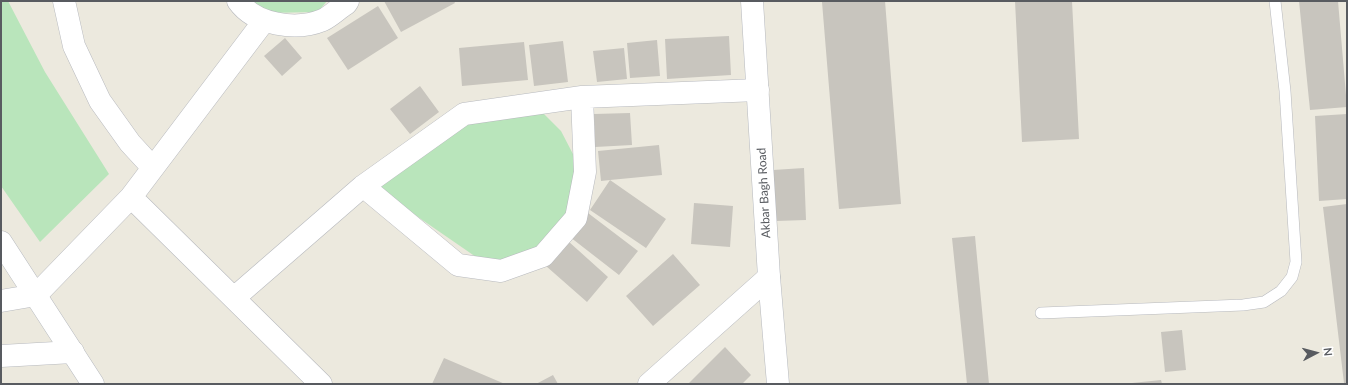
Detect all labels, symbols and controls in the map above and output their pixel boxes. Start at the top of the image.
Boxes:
street label: Akbar Bagh Road [754,147,774,239]
north arrow [1296,333,1336,373]
text: N [1322,347,1335,357]

